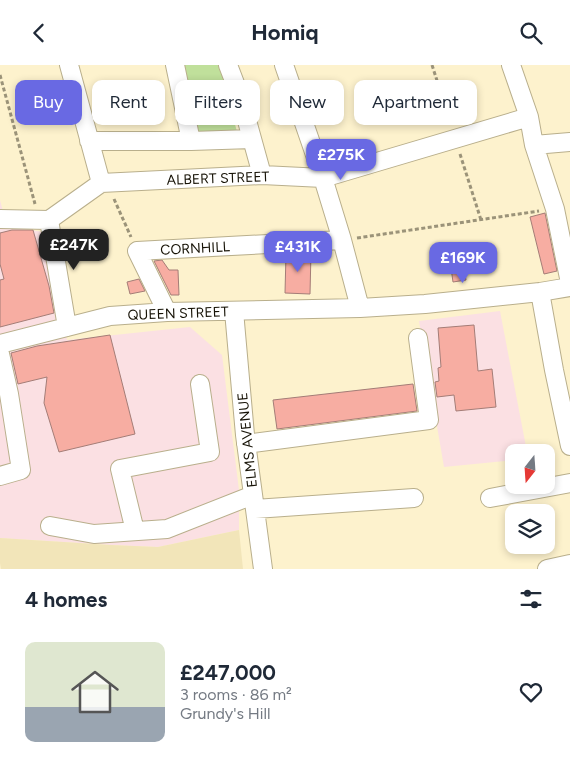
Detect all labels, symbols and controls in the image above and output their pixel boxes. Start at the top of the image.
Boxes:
icon: back [25,19,53,47]
text: Homiq [251,19,319,46]
icon: search [517,19,545,47]
chip: Buy [15,80,82,125]
chip: Rent [92,80,165,125]
chip: Filters [175,80,260,125]
chip: New [270,80,344,125]
chip: Apartment [354,80,477,125]
pin: £275K [306,139,376,181]
text: £275K [317,145,365,164]
street label: ALBERT STREET [166,168,270,189]
pin: £247K [39,229,109,271]
pin: £431K [263,231,333,273]
text: £247K [50,235,98,254]
text: £431K [275,237,321,256]
street label: CORNHILL [160,238,231,259]
pin: £169K [428,241,498,284]
text: £169K [440,248,486,267]
street label: QUEEN STREET [127,303,229,324]
street label: ELMS AVENUE [234,392,261,488]
north arrow [505,444,555,494]
map controls [505,444,555,554]
button: layers [505,504,555,554]
icon: filters [517,585,545,613]
text: 4 homes [25,587,107,612]
text: £247,000 [180,660,276,685]
icon: home [65,662,125,722]
icon: heart [517,678,545,706]
text: 3 rooms · 86 m² [180,685,292,704]
text: Grundy's Hill [180,704,271,723]

